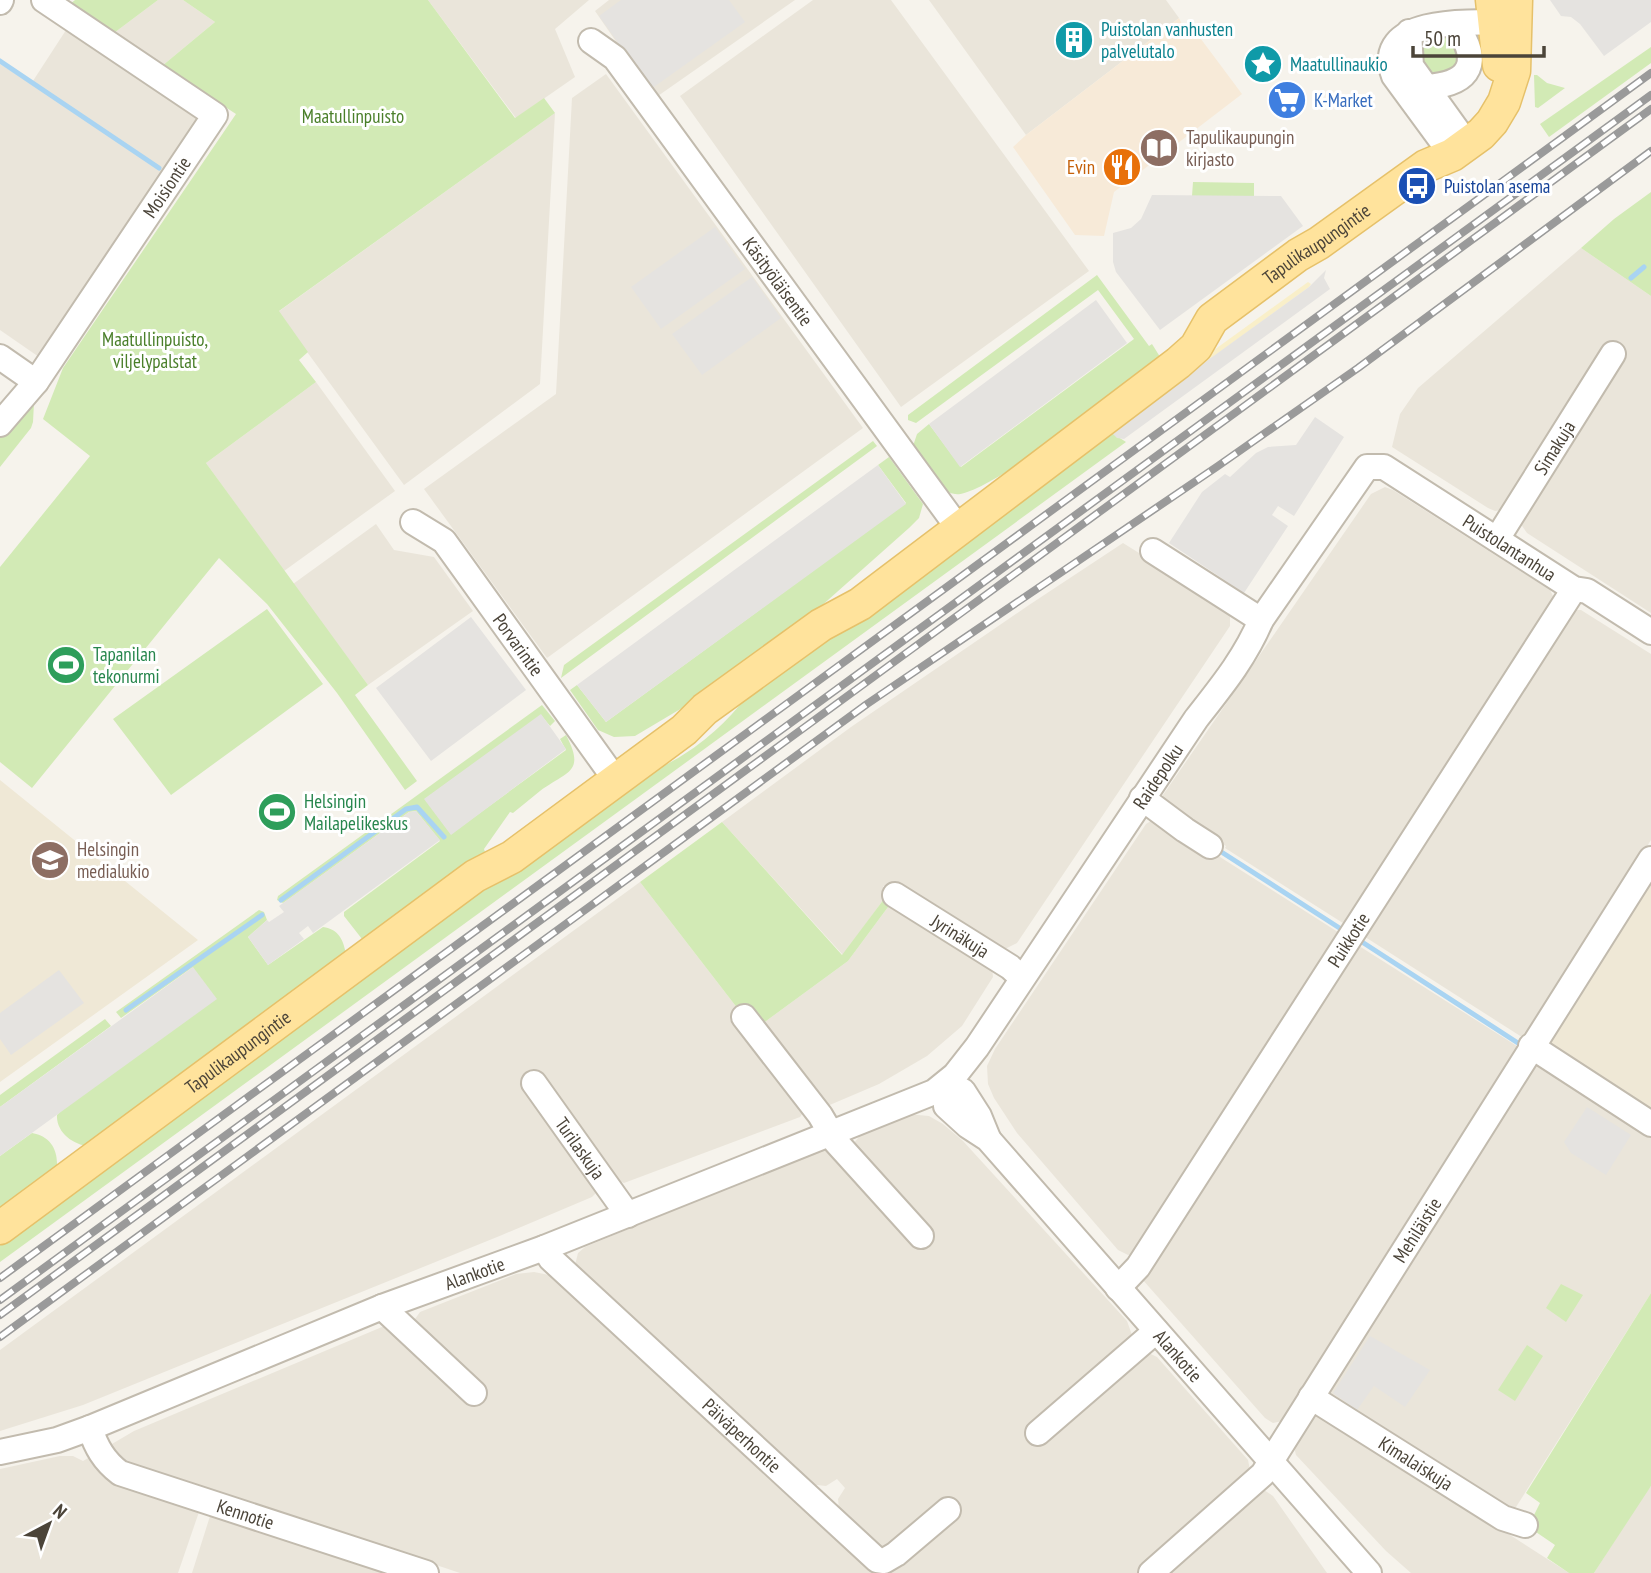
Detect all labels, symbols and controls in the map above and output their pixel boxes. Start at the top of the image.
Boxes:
scale bar [1413,14,1544,58]
place label: Puistolan vanhusten palvelutalo [1101,17,1233,63]
building icon: Puistolan vanhusten palvelutalo [1053,19,1095,61]
text: 50 m [1424,25,1461,52]
place icon: Maatullinaukio [1242,43,1284,85]
place label: Maatullinaukio [1290,52,1388,76]
supermarket icon: K-Market [1266,79,1308,121]
place label: K-Market [1314,88,1374,112]
park label: Maatullinpuisto [302,104,404,128]
place label: Tapulikaupungin kirjasto [1186,125,1294,171]
library icon: Tapulikaupungin kirjasto [1138,127,1180,169]
restaurant icon: Evin [1101,146,1143,188]
street label: Moisiontie [138,152,196,222]
place label: Evin [1067,155,1095,179]
bus stop icon: Puistolan asema [1396,165,1438,207]
place label: Puistolan asema [1444,174,1550,198]
street label: Tapulikaupungintie [1258,198,1375,289]
street label: Käsityöläisentie [738,232,819,331]
park label: Maatullinpuisto, viljelypalstat [102,327,208,373]
street label: Simakuja [1528,416,1580,479]
street label: Puistolantanhua [1458,509,1561,586]
street label: Porvarintie [488,609,549,681]
place label: Tapanilan tekonurmi [93,642,160,688]
sports icon: Tapanilan tekonurmi [45,644,87,686]
street label: Raidepolku [1127,739,1188,814]
place label: Helsingin Mailapelikeskus [304,789,408,835]
sports icon: Helsingin Mailapelikeskus [256,791,298,833]
place label: Helsingin medialukio [77,837,150,883]
school or university icon: Helsingin medialukio [29,839,71,881]
street label: Jyrinäkuja [926,908,994,963]
street label: Puikkotie [1322,908,1375,972]
street label: Tapulikaupungintie [180,1005,296,1099]
street label: Turilaskuja [550,1113,611,1184]
street label: Mehiläistie [1388,1193,1446,1267]
street label: Alankotie [441,1251,508,1295]
street label: Alankotie [1149,1325,1208,1387]
street label: Päiväperhontie [698,1393,787,1478]
street label: Kimalaiskuja [1374,1431,1458,1496]
north arrow [14,1489,84,1559]
street label: Kennotie [214,1493,277,1535]
text: N [48,1499,72,1524]

